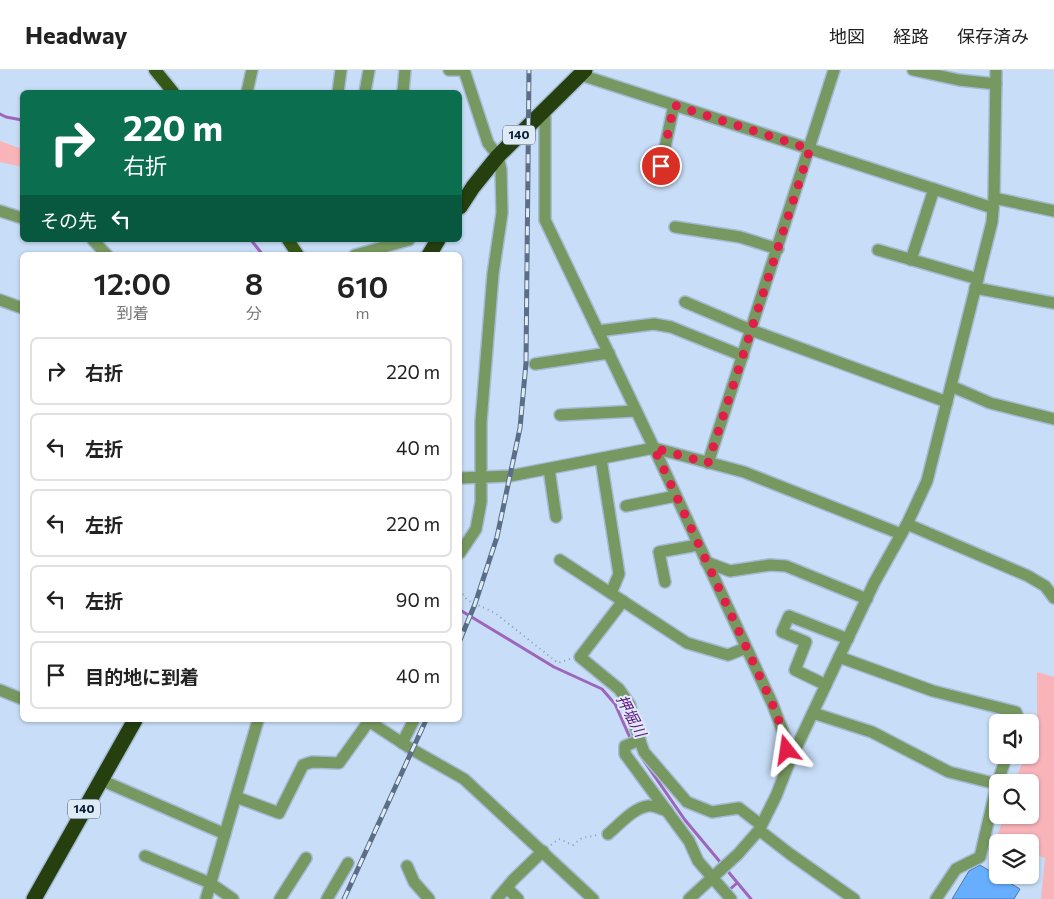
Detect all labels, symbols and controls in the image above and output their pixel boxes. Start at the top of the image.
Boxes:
text: Headway [25,20,128,49]
text: 地図 [829,25,865,47]
text: 経路 [893,25,929,47]
text: 保存済み [957,25,1029,47]
text: 220 m [123,105,223,148]
icon: right [40,110,105,175]
road number: 140 [503,126,535,144]
pin [640,145,682,187]
text: 右折 [123,152,167,179]
icon: arrive [647,152,675,180]
icon: left [107,205,135,233]
text: その先 [40,209,97,232]
text: 12:00 [94,264,171,301]
text: 8 [245,264,263,301]
text: 610 [337,267,388,304]
text: 到着 [116,303,148,322]
text: 分 [246,303,262,322]
text: m [356,303,370,322]
icon: right [42,357,70,385]
text: 220 m [386,360,440,383]
text: 右折 [85,361,123,384]
icon: left [42,433,70,461]
text: 40 m [396,436,440,459]
text: 左折 [85,437,123,460]
icon: left [42,509,70,537]
text: 220 m [386,512,440,535]
text: 左折 [85,513,123,536]
icon: left [42,585,70,613]
text: 90 m [396,588,440,611]
text: 左折 [85,589,123,612]
icon: arrive [42,661,70,689]
text: 40 m [396,664,440,687]
text: 目的地に到着 [85,665,199,688]
water label: 押堀川 [613,691,651,741]
map controls [989,714,1039,884]
button: sound [989,714,1039,764]
position arrow [760,723,812,775]
button: search [989,774,1039,824]
road number: 140 [68,800,100,819]
button: layers [989,834,1039,884]

